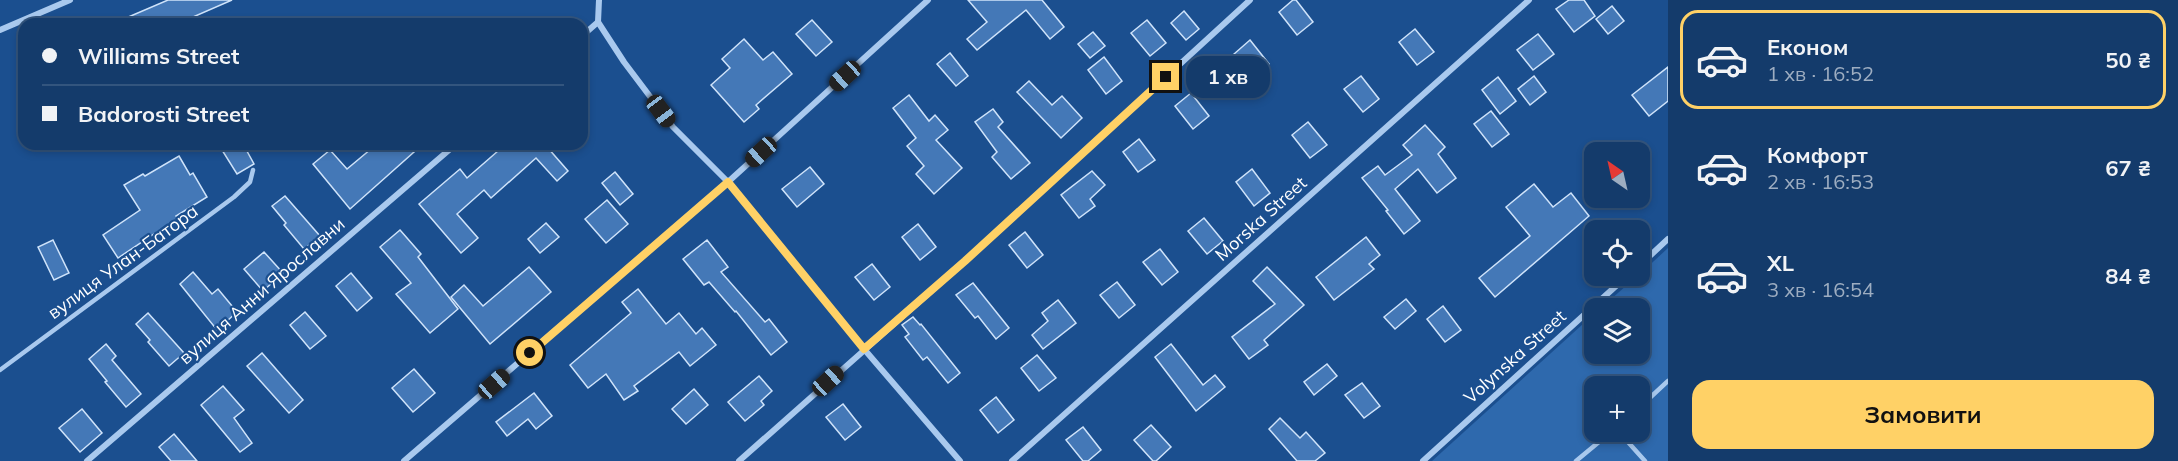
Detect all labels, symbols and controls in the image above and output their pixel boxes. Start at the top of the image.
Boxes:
icon: car [1695,33,1749,87]
text: Економ [1767,33,1848,61]
text: Williams Street [78,42,239,70]
text: 50 ₴ [2105,46,2151,74]
callout: 1 хв [1187,56,1271,98]
car [826,57,864,95]
text: 1 хв · 16:52 [1767,61,1874,86]
route end [1152,63,1179,90]
text: 1 хв [1208,64,1248,89]
car [643,91,679,131]
text: Badorosti Street [78,100,249,128]
car [742,133,780,171]
icon: car [1695,141,1749,195]
text: Комфорт [1767,141,1868,169]
north arrow [1584,142,1650,208]
map controls [1584,142,1650,442]
text: 67 ₴ [2105,154,2151,182]
text: 2 хв · 16:53 [1767,169,1874,194]
street label: Morska Street [1210,171,1311,266]
street label: вулиця Улан-Батора [43,199,202,324]
street label: вулиця Анни Ярославни [174,212,349,369]
button: locate [1584,220,1650,286]
icon: car [1695,249,1749,303]
text: XL [1767,249,1794,277]
text: 84 ₴ [2105,262,2151,290]
text: 3 хв · 16:54 [1767,277,1874,302]
button: layers [1584,298,1650,364]
street label: Volynska Street [1459,305,1571,409]
route start [516,339,543,366]
car [809,362,847,400]
car [475,365,513,403]
button: + [1584,376,1650,442]
button: Замовити [1692,380,2154,449]

